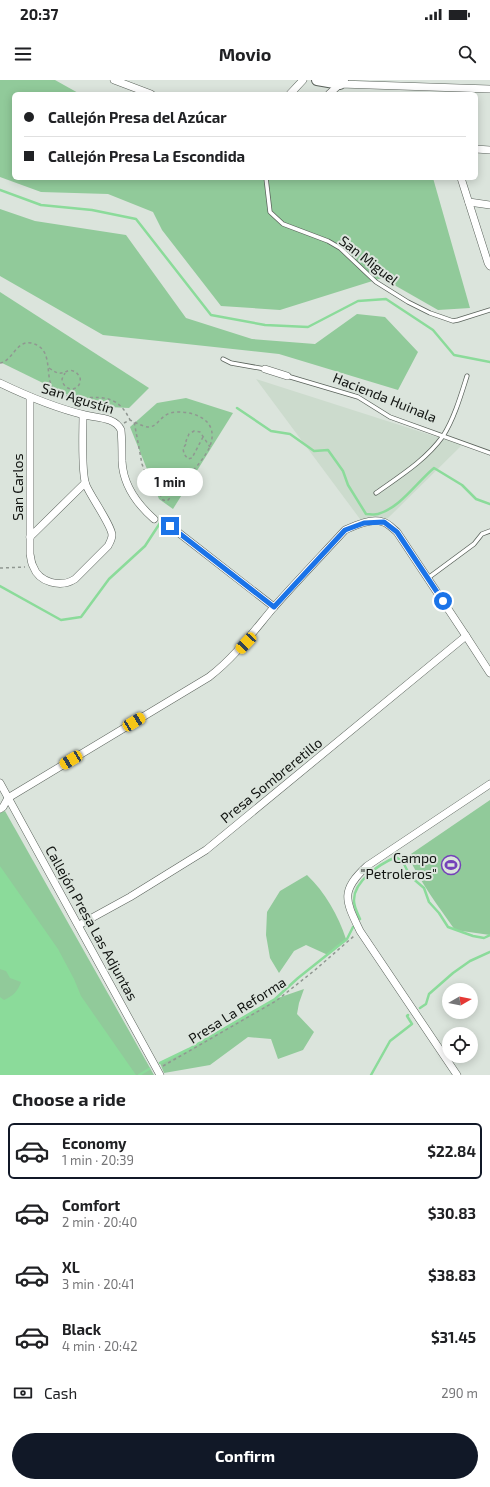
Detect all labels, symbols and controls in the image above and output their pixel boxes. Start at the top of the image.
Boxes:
text: 20:37 [20,5,58,23]
icon: menu [12,43,34,65]
text: Movio [219,43,271,65]
icon: search [456,43,478,65]
text: Callejón Presa del Azúcar [48,108,227,126]
text: Callejón Presa La Escondida [48,147,245,165]
street label: San Miguel [336,232,402,289]
street label: Hacienda Huinala [331,368,439,426]
street label: San Agustín [40,379,116,417]
street label: San Carlos [9,453,26,521]
callout: 1 min [137,468,203,496]
text: 1 min [154,474,186,490]
route end [161,517,179,535]
route start [434,592,452,610]
car [233,630,259,656]
car [121,711,147,733]
street label: Presa Sombreretillo [217,734,325,826]
car [58,749,84,771]
street label: Callejón Presa Las Adjuntas [42,843,142,1003]
place label: Campo "Petroleros" [361,849,437,882]
sports icon: Campo "Petroleros" [440,854,462,876]
street label: Presa La Reforma [185,973,289,1047]
north arrow [442,983,478,1019]
map controls [442,983,478,1063]
button: locate [442,1027,478,1063]
text: Choose a ride [12,1088,126,1110]
icon: car [14,1133,50,1169]
text: Economy [62,1134,127,1152]
text: $22.84 [427,1142,476,1160]
text: 1 min · 20:39 [62,1152,134,1168]
icon: car [14,1195,50,1231]
text: Comfort [62,1196,120,1214]
text: $30.83 [428,1204,476,1222]
text: 2 min · 20:40 [62,1214,137,1230]
icon: car [14,1257,50,1293]
text: XL [62,1258,80,1276]
text: $38.83 [428,1266,476,1284]
text: 3 min · 20:41 [62,1276,135,1292]
icon: car [14,1319,50,1355]
text: Black [62,1320,101,1338]
text: $31.45 [431,1328,476,1346]
text: 4 min · 20:42 [62,1338,137,1354]
icon: cash [12,1382,34,1404]
text: Cash [44,1384,77,1402]
text: 290 m [441,1385,478,1401]
button: Confirm [12,1433,478,1479]

